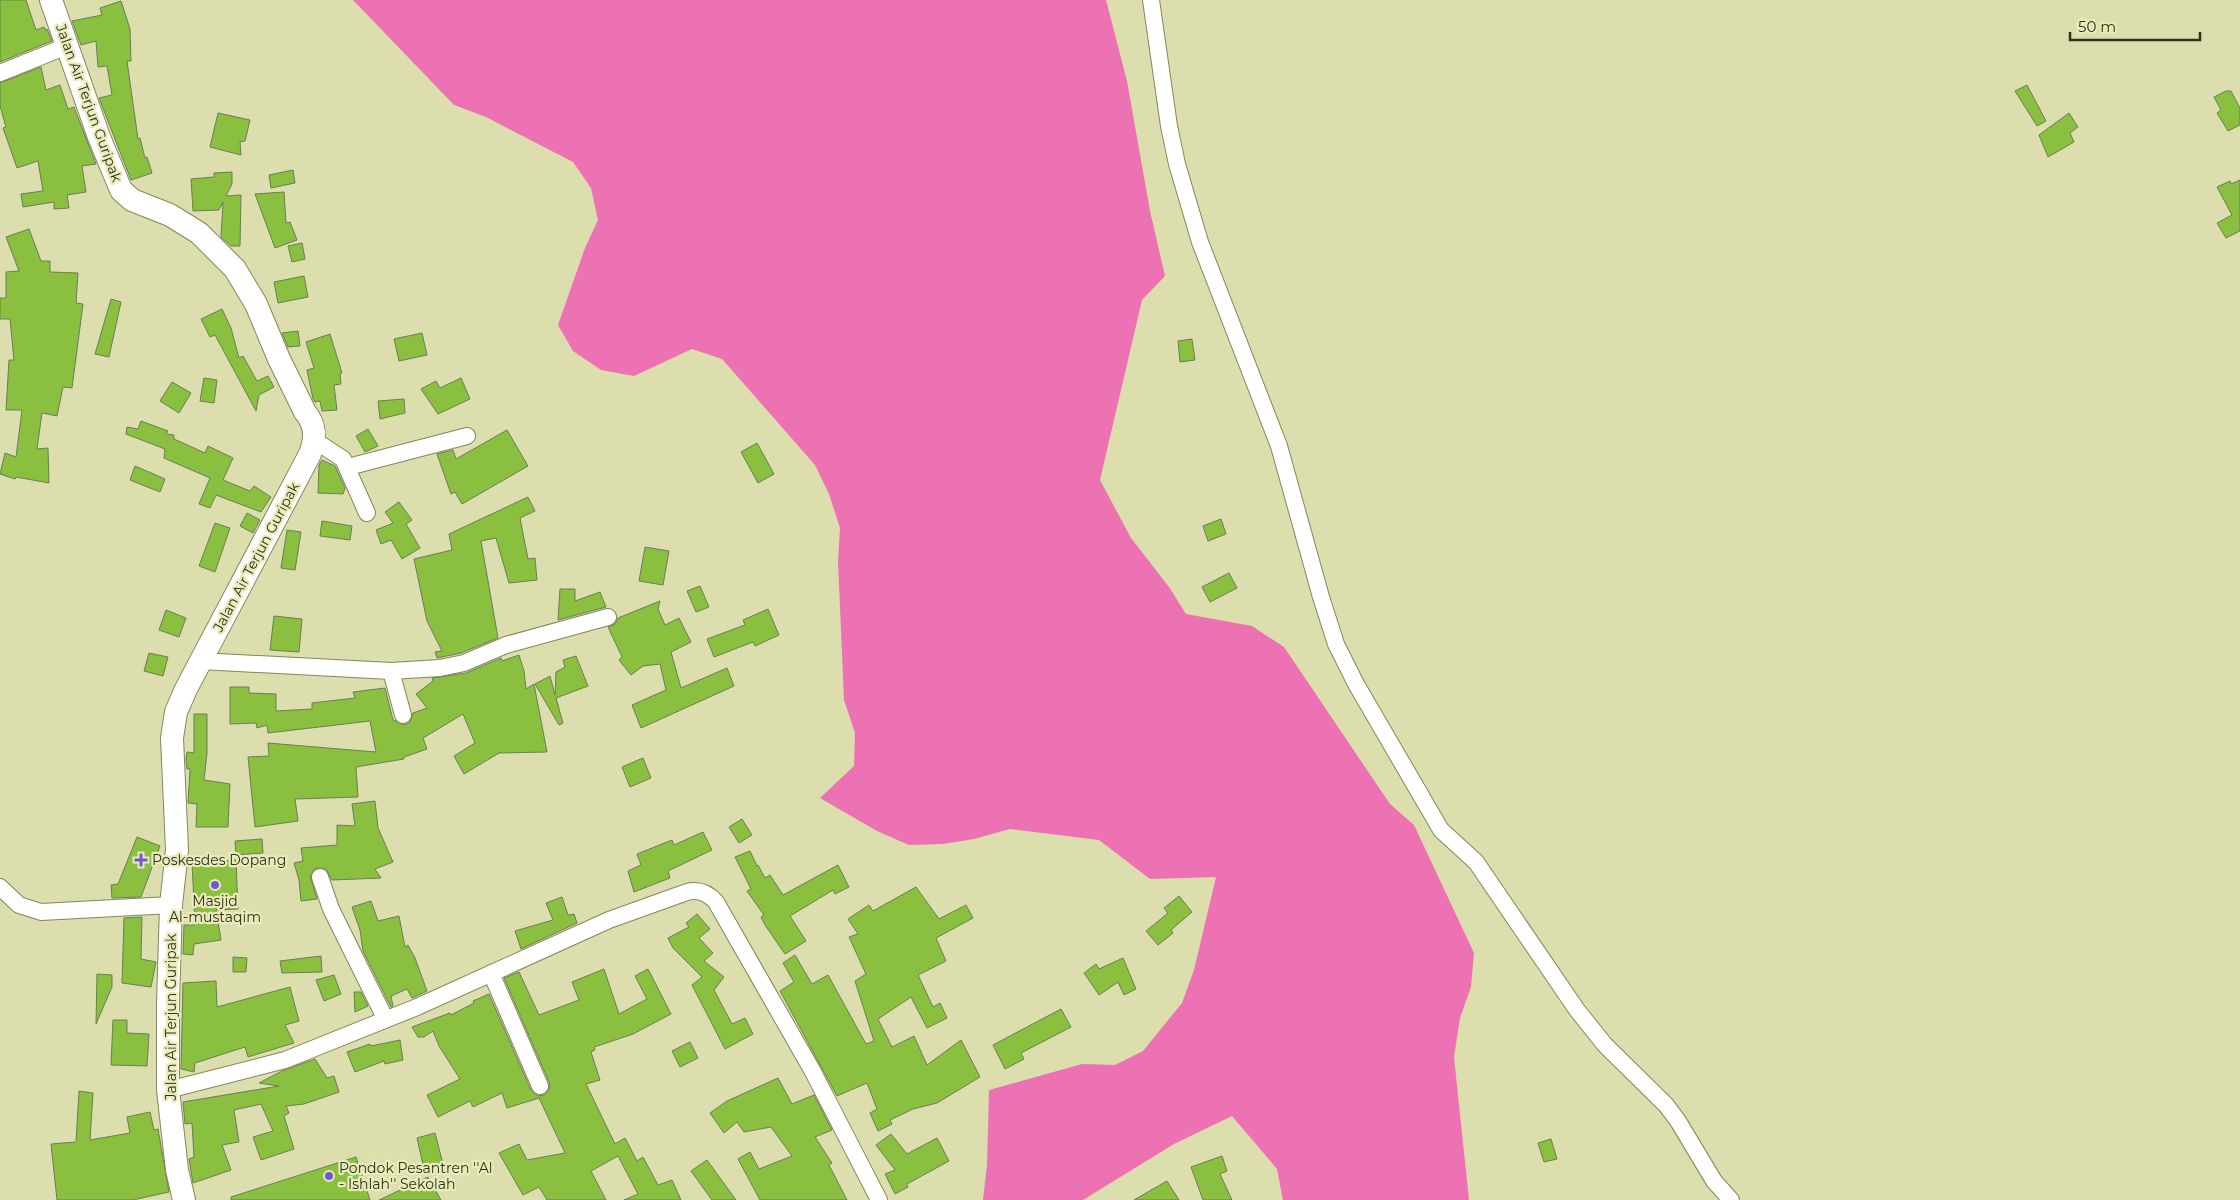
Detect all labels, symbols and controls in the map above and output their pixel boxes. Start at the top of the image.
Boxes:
scale bar [2070,10,2200,42]
text: 50 m [2078,17,2116,36]
street label: Jalan Air Terjun Guripak [52,21,126,185]
street label: Jalan Air Terjun Guripak [208,479,303,636]
place label: Poskesdes Dopang [152,851,286,869]
marker: Poskesdes Dopang [134,853,148,867]
marker: Masjid Al-mustaqim [209,879,221,891]
place label: Masjid Al-mustaqim [169,892,261,926]
street label: Jalan Air Terjun Guripak [162,933,180,1101]
place label: Pondok Pesantren ''Al - Ishlah'' Sekolah [339,1159,493,1193]
marker: Pondok Pesantren ''Al - Ishlah'' Sekolah [323,1170,335,1182]

